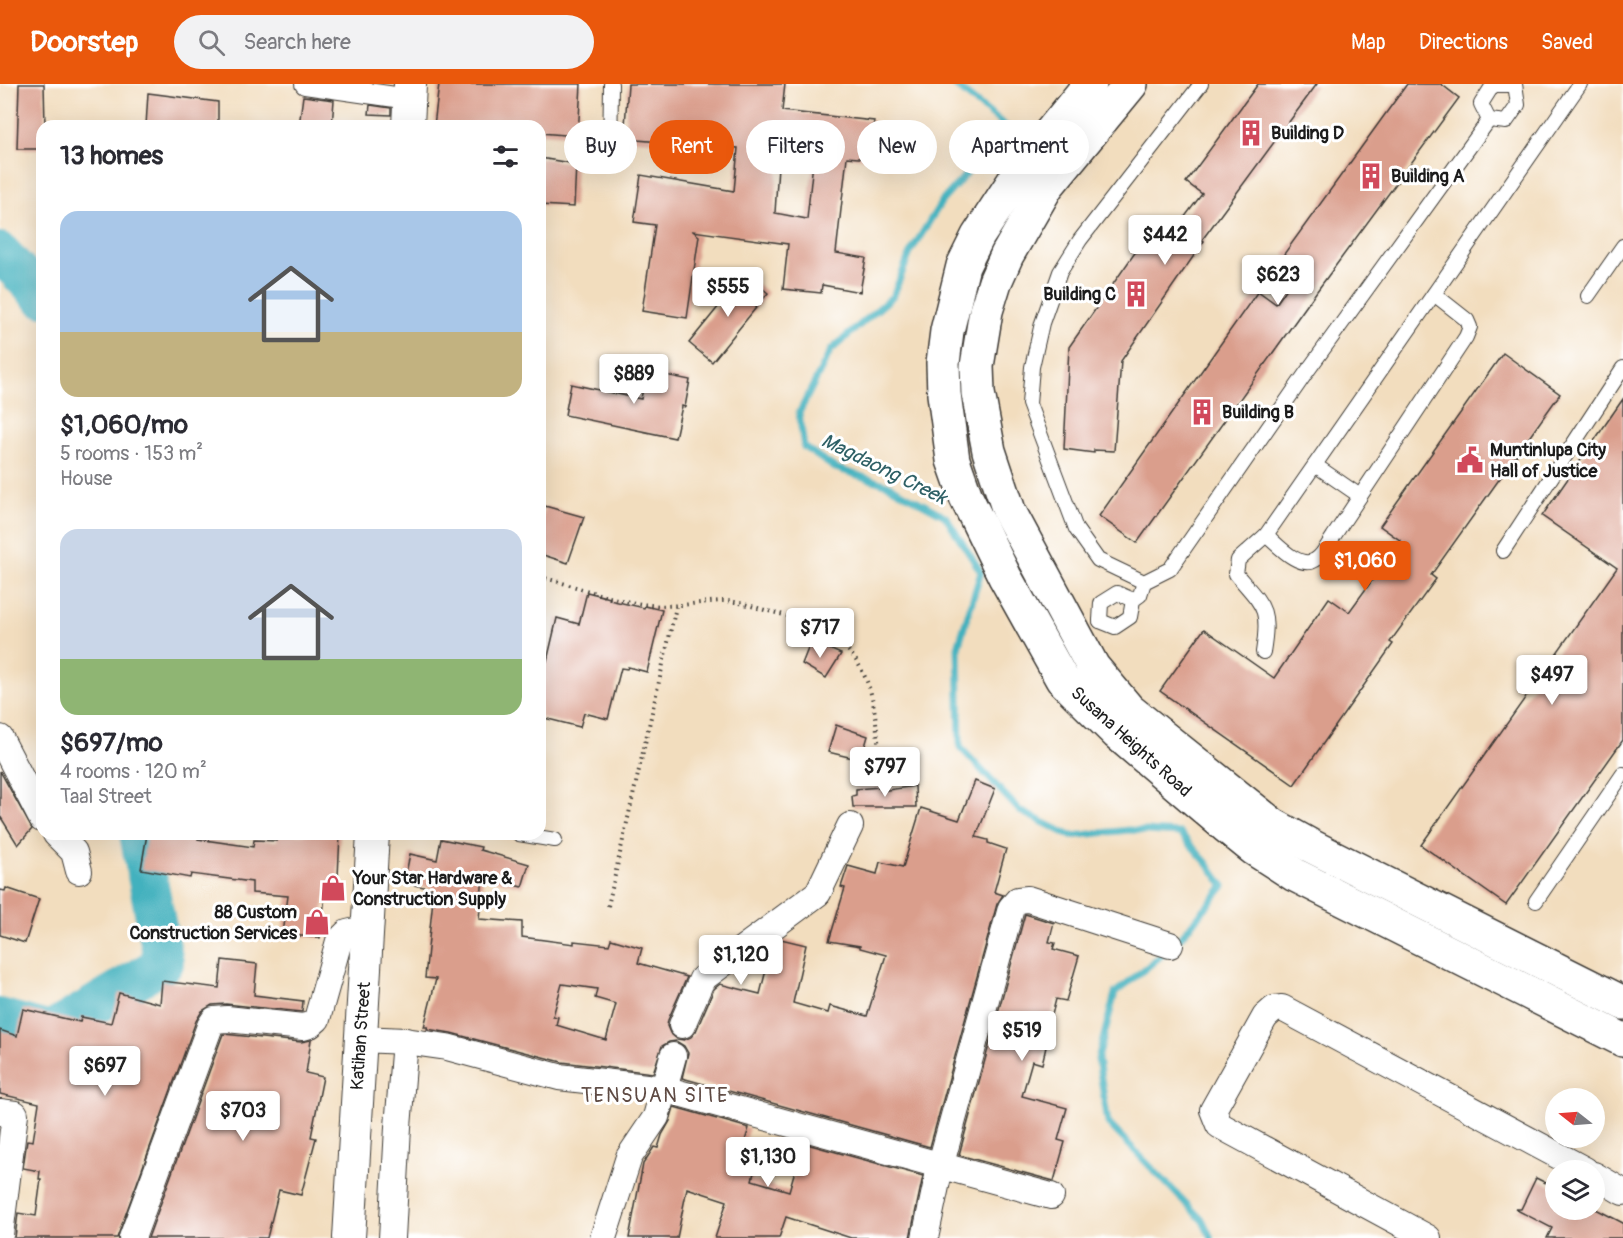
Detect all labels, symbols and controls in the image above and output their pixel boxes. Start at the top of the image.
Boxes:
search box [174,15,594,69]
text: Doorstep [30,25,138,60]
icon: search [195,26,228,59]
text: Search here [243,28,351,56]
text: Map [1351,29,1386,56]
text: Directions [1419,29,1508,56]
text: Saved [1541,29,1593,56]
building icon: Building D [1236,118,1266,148]
chip: Buy [564,120,637,174]
chip: Rent [649,120,734,174]
chip: Filters [746,120,845,174]
chip: New [857,120,937,174]
chip: Apartment [949,120,1089,174]
place label: Building D [1271,122,1344,145]
text: 13 homes [60,140,163,172]
icon: filters [489,140,522,173]
building icon: Building A [1356,161,1386,191]
place label: Building A [1391,165,1465,188]
pin: $442 [1129,215,1201,266]
text: $442 [1142,222,1188,247]
icon: home [237,250,345,358]
pin: $623 [1242,255,1314,306]
text: $623 [1256,262,1300,287]
pin: $555 [692,267,764,318]
text: $555 [706,274,750,299]
building icon: Building C [1121,279,1151,309]
place label: Building C [1043,283,1116,306]
pin: $889 [598,354,670,405]
text: $889 [613,361,655,386]
building icon: Building B [1187,397,1217,427]
place label: Building B [1222,401,1294,424]
text: $1,060/mo [60,409,188,441]
water label: Magdaong Creek [817,428,952,511]
place label: Muntinlupa City Hall of Justice [1490,439,1606,483]
text: 5 rooms · 153 m² [60,441,203,466]
public building icon: Muntinlupa City Hall of Justice [1455,445,1485,475]
text: House [60,466,112,491]
pin: $1,060 [1316,541,1414,592]
text: $1,060 [1334,548,1396,573]
icon: home [237,568,345,676]
pin: $717 [784,608,856,659]
text: $717 [800,615,840,640]
pin: $497 [1516,655,1588,706]
text: $497 [1530,662,1574,687]
street label: Susana Heights Road [1066,682,1196,802]
text: $697/mo [60,727,163,759]
pin: $797 [849,747,921,798]
text: $797 [864,754,906,779]
text: 4 rooms · 120 m² [60,759,207,784]
text: Taal Street [60,784,152,809]
place label: Your Star Hardware & Construction Supply [352,867,513,911]
shop icon: Your Star Hardware & Construction Supply [318,873,348,903]
place label: 88 Custom Construction Services [129,901,298,945]
shop icon: 88 Custom Construction Services [302,907,332,937]
pin: $1,120 [692,935,790,986]
text: $1,120 [713,942,769,967]
street label: Katihan Street [346,980,376,1091]
pin: $519 [986,1011,1058,1062]
text: $519 [1002,1018,1042,1043]
pin: $697 [69,1046,141,1097]
text: $697 [83,1053,127,1078]
district label: TENSUAN SITE [581,1083,729,1108]
north arrow [1545,1088,1605,1148]
map controls [1545,1088,1605,1220]
pin: $703 [207,1091,279,1142]
text: $703 [220,1098,266,1123]
pin: $1,130 [719,1137,817,1188]
text: $1,130 [740,1144,796,1169]
button: layers [1545,1160,1605,1220]

